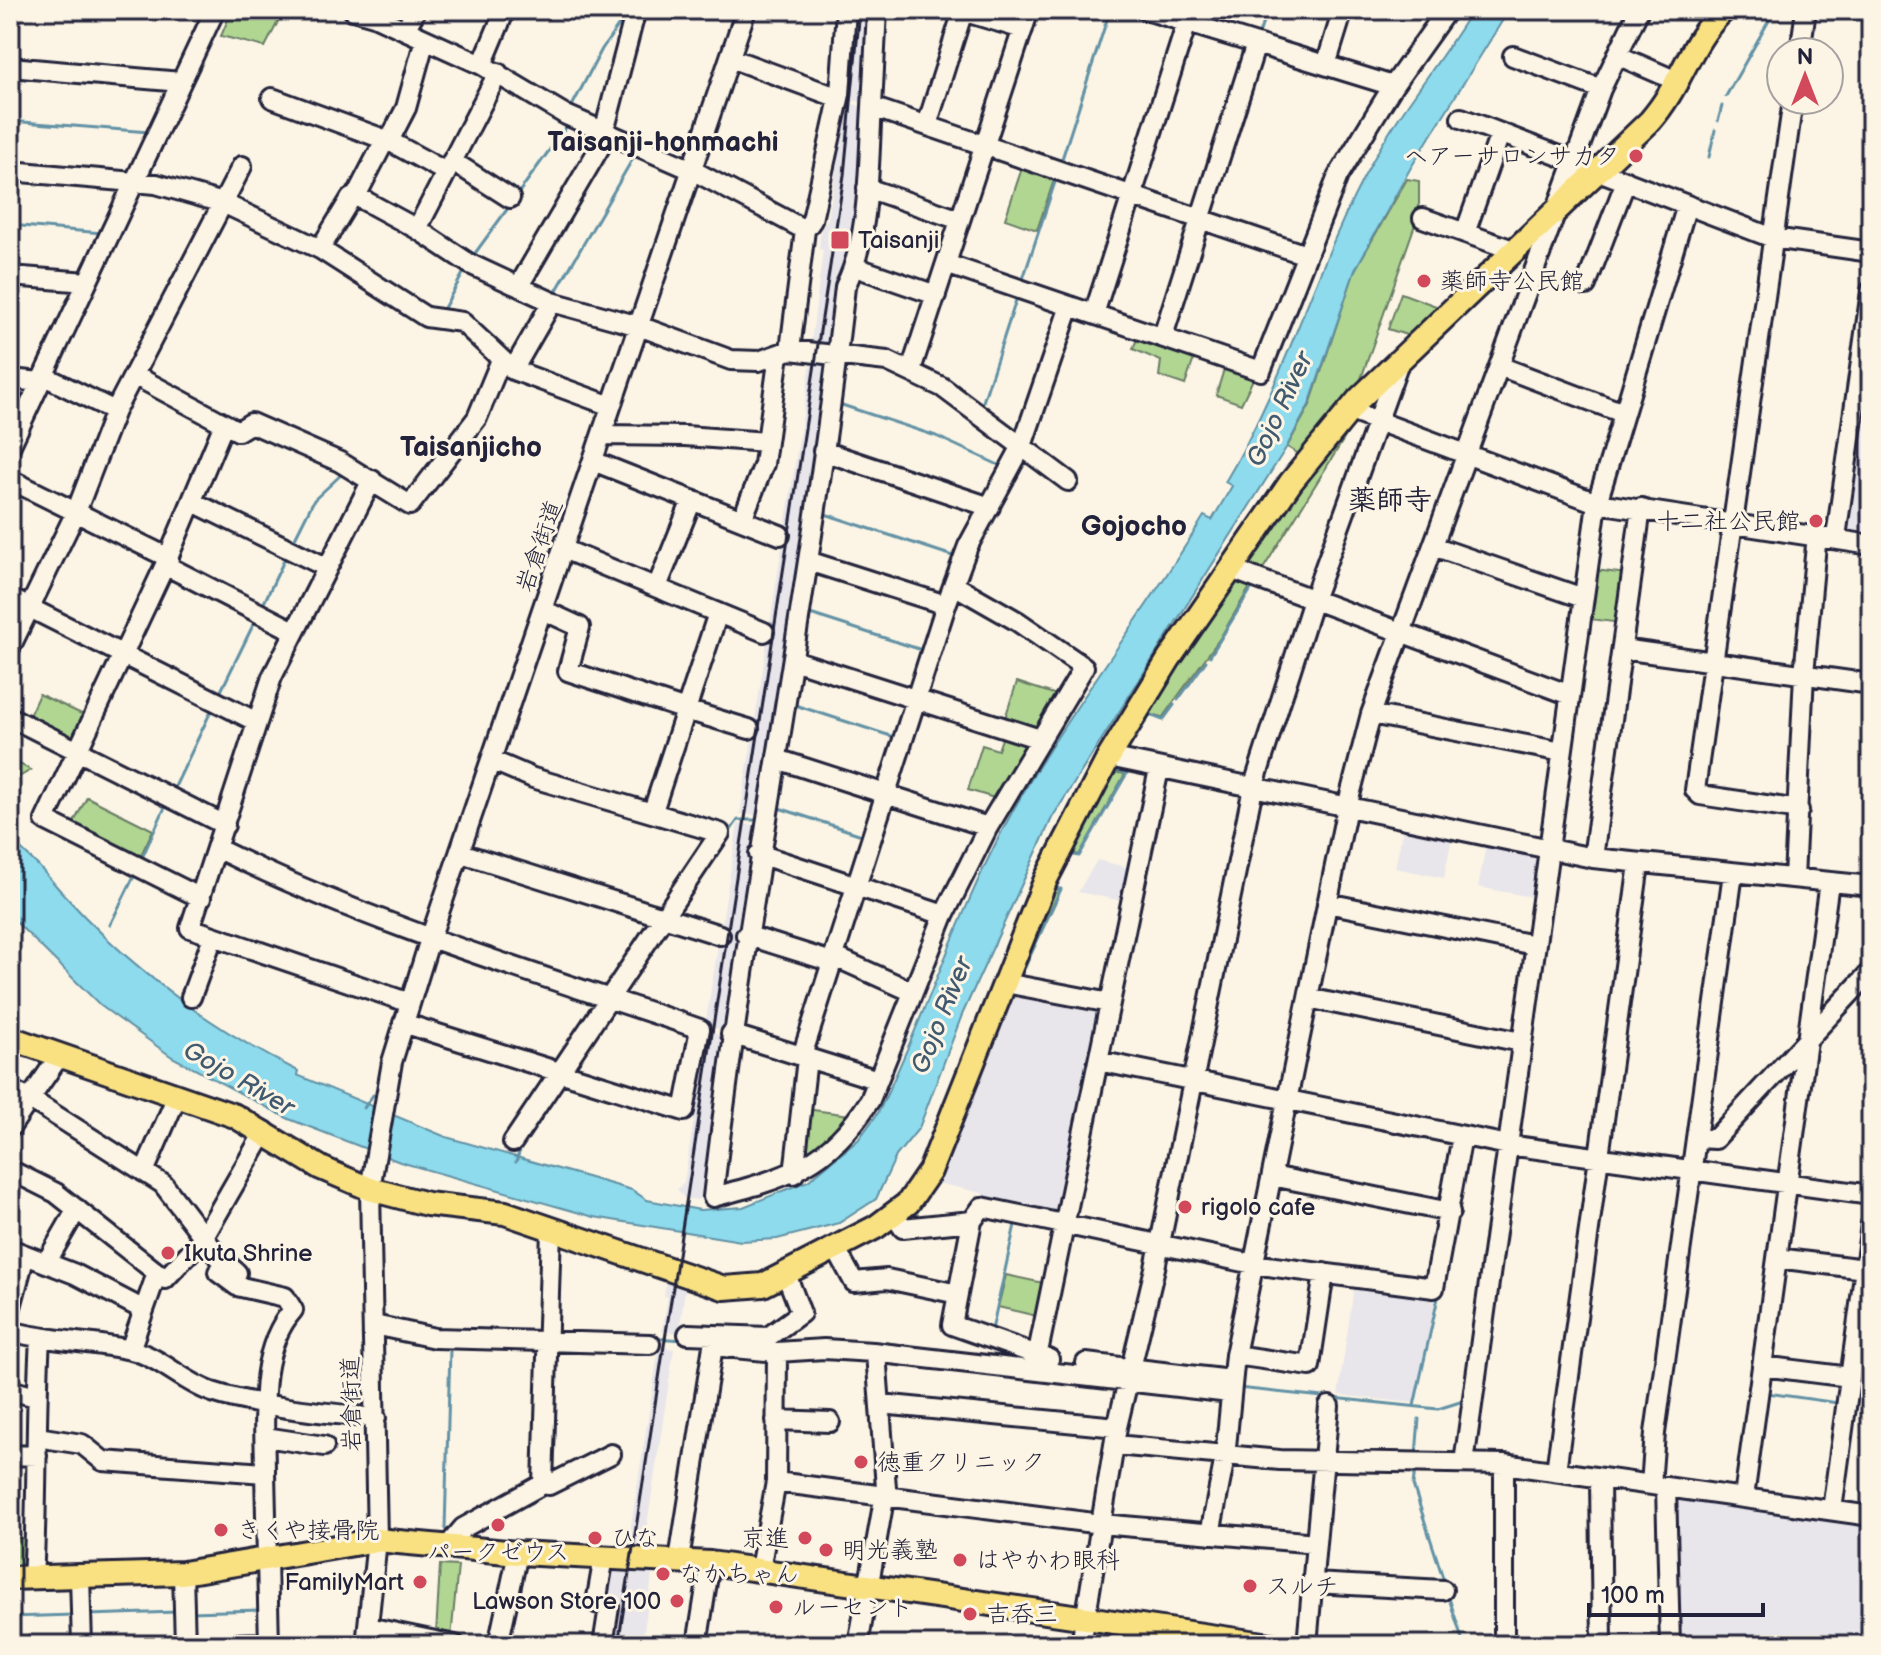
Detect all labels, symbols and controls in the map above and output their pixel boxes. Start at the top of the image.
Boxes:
north arrow [1765,36,1845,116]
text: N [1797,44,1813,71]
district label: Taisanji-honmachi [547,126,779,159]
place label: ヘアーサロンサカタ [1404,142,1620,171]
marker: ヘアーサロンサカタ [1627,147,1645,165]
place label: Taisanji [858,226,939,255]
marker: Taisanji [829,229,851,251]
place label: 薬師寺公民館 [1440,267,1584,296]
marker: 薬師寺公民館 [1415,272,1433,290]
water label: Gojo River [1240,346,1321,472]
district label: Taisanjicho [400,431,542,464]
district label: 薬師寺 [1348,484,1432,517]
street label: 岩倉街道 [510,496,569,596]
place label: 十二社公民館 [1656,507,1800,536]
district label: Gojocho [1081,510,1187,543]
marker: 十二社公民館 [1807,512,1825,530]
water label: Gojo River [905,951,980,1078]
water label: Gojo River [177,1035,301,1124]
place label: rigolo cafe [1201,1193,1315,1222]
marker: rigolo cafe [1176,1198,1194,1216]
place label: Ikuta Shrine [184,1239,313,1268]
marker: Ikuta Shrine [159,1244,177,1262]
street label: 岩倉街道 [336,1356,367,1452]
place label: 徳重クリニック [877,1448,1045,1477]
marker: 徳重クリニック [852,1453,870,1471]
place label: きくや接骨院 [237,1516,379,1545]
marker: パークゼウス [489,1516,507,1534]
marker: きくや接骨院 [212,1521,230,1539]
place label: ひな [611,1524,659,1553]
place label: 京進 [741,1524,789,1553]
marker: ひな [586,1529,604,1547]
marker: 京進 [796,1529,814,1547]
place label: 明光義塾 [842,1536,938,1565]
place label: パークゼウス [427,1538,569,1567]
marker: 明光義塾 [817,1541,835,1559]
place label: はやかわ眼科 [976,1546,1120,1575]
marker: はやかわ眼科 [951,1551,969,1569]
place label: なかちゃん [679,1560,799,1589]
marker: なかちゃん [654,1565,672,1583]
scale bar [1589,1567,1763,1617]
place label: FamilyMart [285,1568,405,1597]
place label: スルチ [1266,1572,1338,1601]
marker: FamilyMart [411,1573,429,1591]
marker: スルチ [1241,1577,1259,1595]
text: 100 m [1601,1581,1665,1610]
place label: Lawson Store 100 [472,1587,661,1616]
marker: Lawson Store 100 [668,1592,686,1610]
place label: ルーセント [792,1593,913,1622]
marker: ルーセント [767,1598,785,1616]
place label: 吉呑三 [986,1600,1058,1629]
marker: 吉呑三 [961,1605,979,1623]

